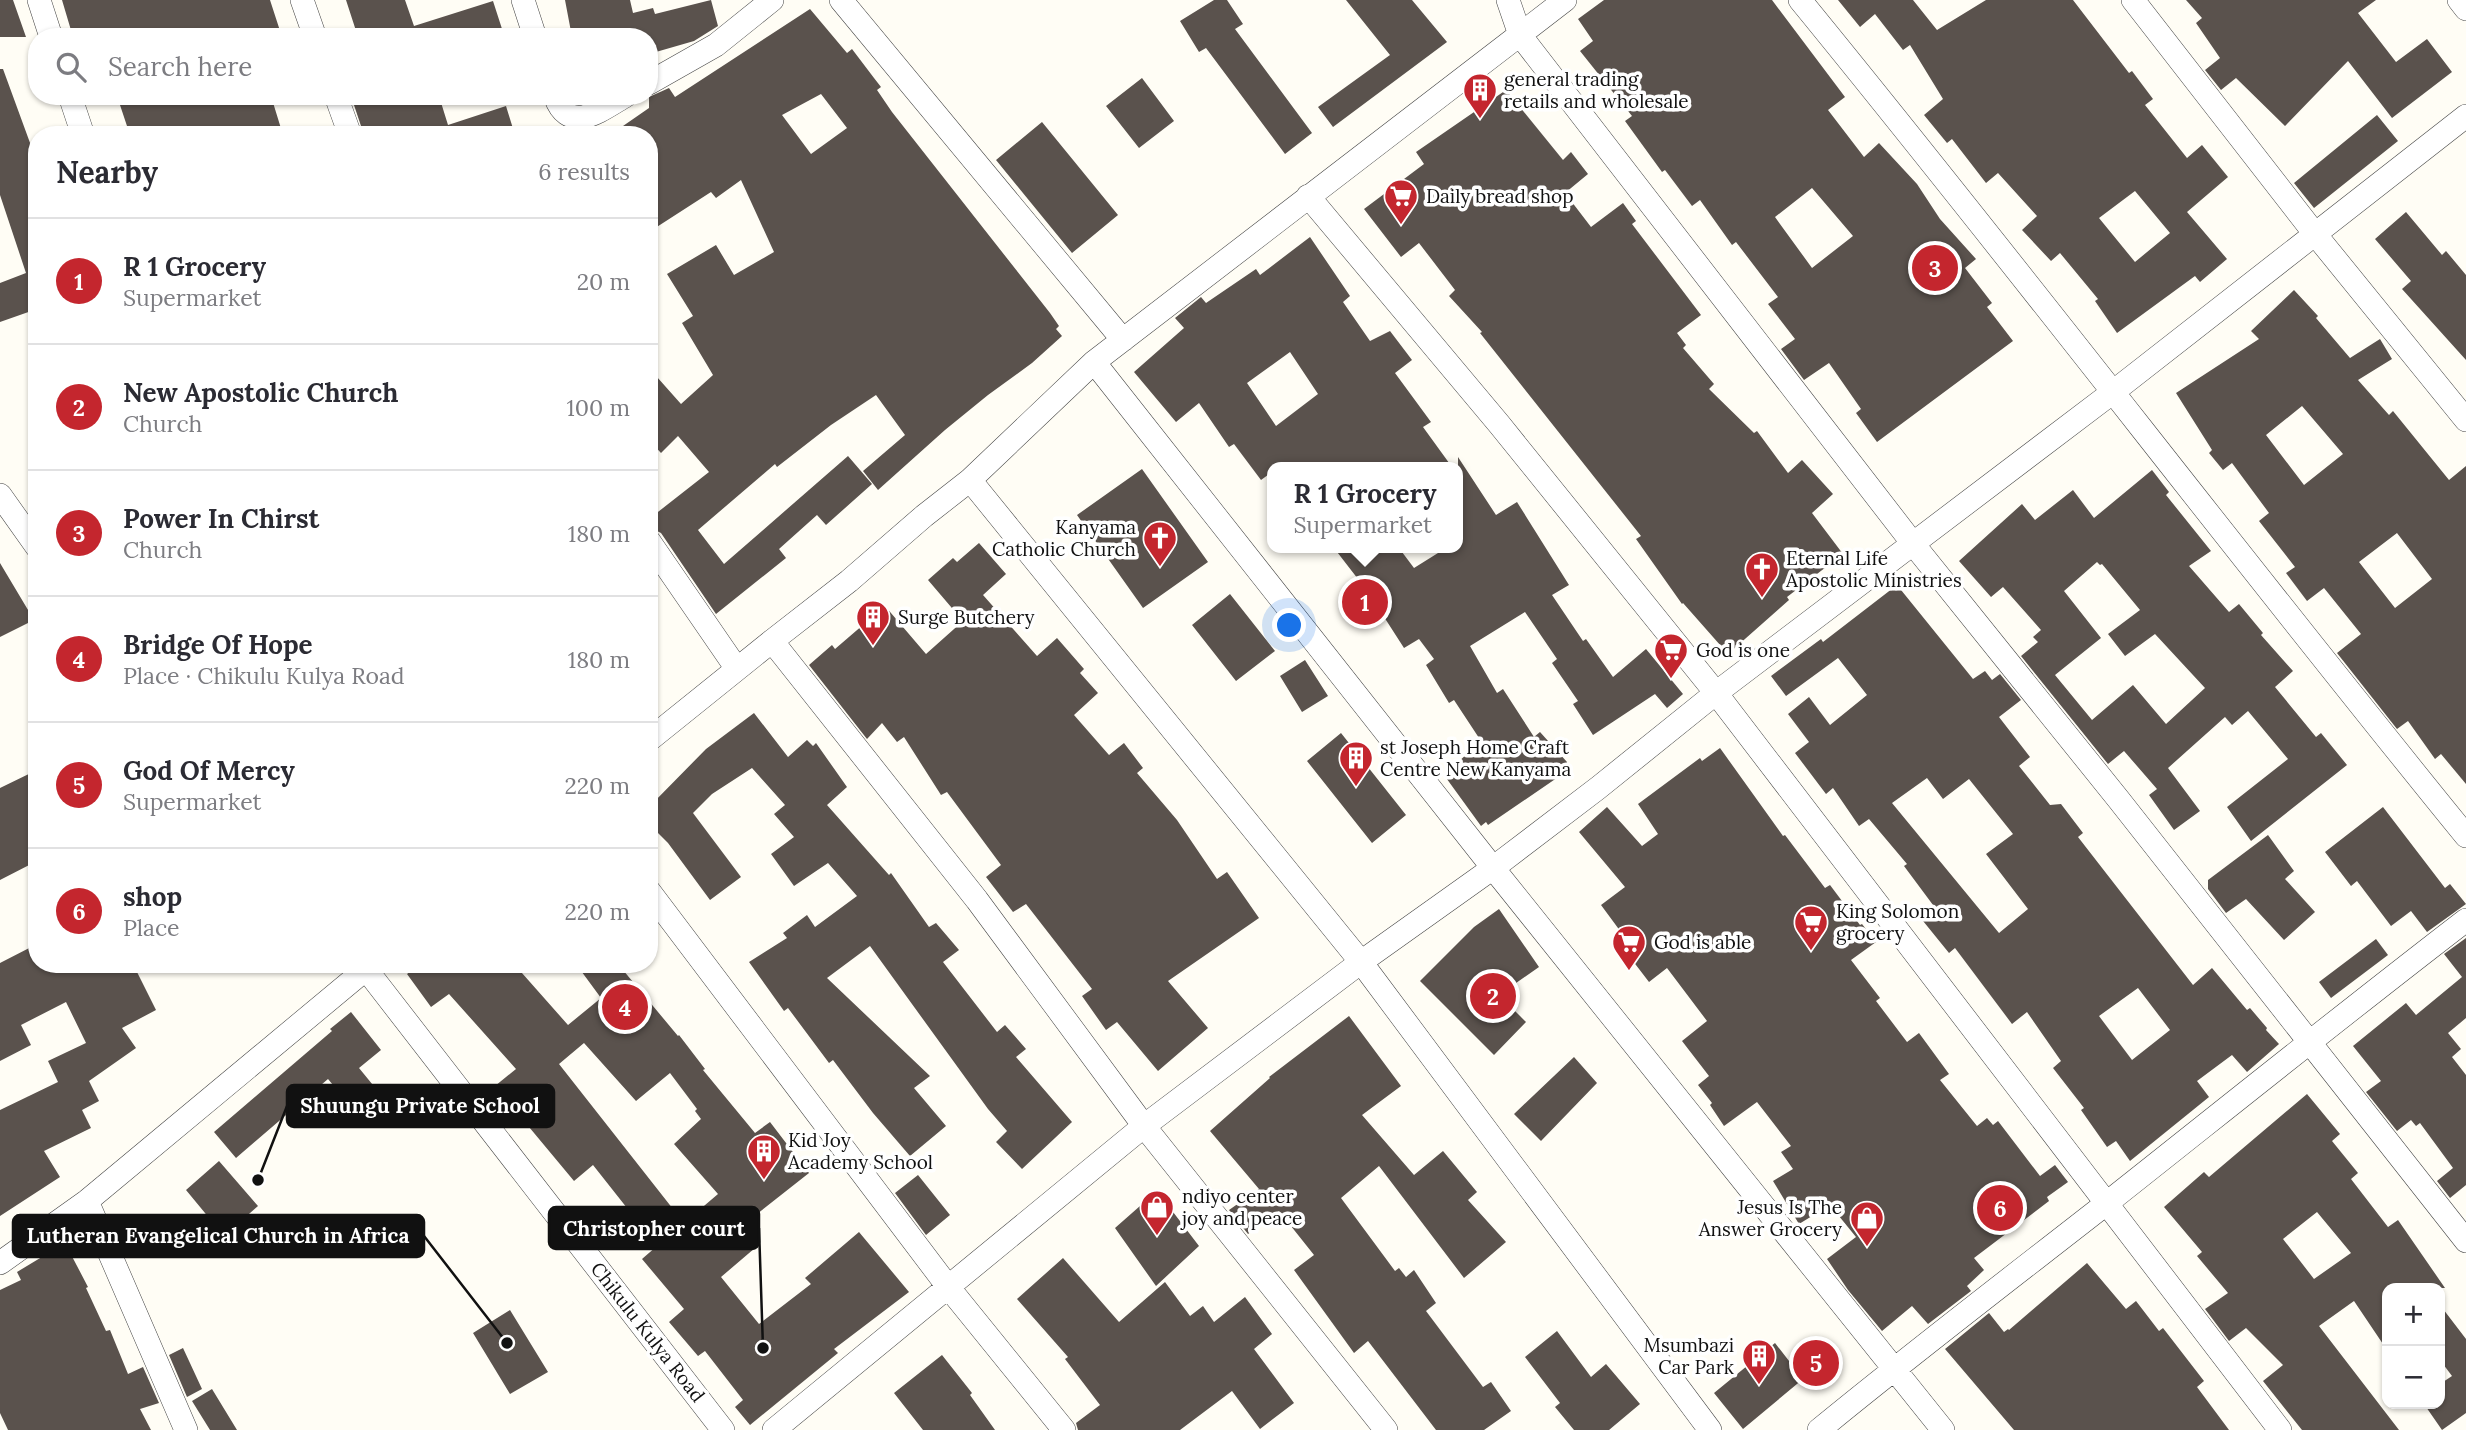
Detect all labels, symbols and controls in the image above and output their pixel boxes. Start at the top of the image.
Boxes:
search box [28,28,658,105]
icon: search [52,48,90,86]
text: Search here [108,50,252,83]
place label: general trading retails and wholesale [1504,67,1689,113]
building icon: general trading retails and wholesale [1461,71,1499,120]
text: Nearby [56,153,158,191]
text: 6 results [538,157,630,186]
supermarket icon: Daily bread shop [1382,177,1420,226]
place label: Daily bread shop [1426,184,1574,208]
pin: 3 [1912,242,1958,294]
text: R 1 Grocery [123,250,266,283]
text: 1 [74,267,84,296]
text: 20 m [577,267,630,296]
text: Supermarket [123,283,261,312]
text: New Apostolic Church [123,376,398,409]
text: 2 [73,393,85,422]
text: 100 m [566,393,630,422]
text: Church [123,409,202,438]
popup [1267,462,1463,553]
text: R 1 Grocery [1293,477,1437,510]
text: Power In Chirst [123,502,319,535]
text: Supermarket [1293,510,1432,539]
place label: Kanyama Catholic Church [992,515,1136,561]
text: 3 [73,519,85,548]
text: 180 m [568,519,630,548]
church icon: Kanyama Catholic Church [1141,519,1179,568]
text: Church [123,535,202,564]
place label: Eternal Life Apostolic Ministries [1785,546,1962,592]
church icon: Eternal Life Apostolic Ministries [1743,550,1781,599]
pin: 1 [1342,576,1388,628]
building icon: Surge Butchery [854,598,892,647]
place label: Surge Butchery [898,605,1035,629]
your location [1272,608,1306,642]
text: Bridge Of Hope [123,628,313,661]
supermarket icon: God is one [1652,631,1690,680]
place label: God is one [1696,638,1790,662]
text: 4 [73,645,85,674]
text: 180 m [568,645,630,674]
text: Place · Chikulu Kulya Road [123,661,405,690]
place label: st Joseph Home Craft Centre New Kanyama [1380,735,1571,781]
building icon: st Joseph Home Craft Centre New Kanyama [1337,739,1375,788]
text: God Of Mercy [123,754,295,787]
text: 5 [73,771,85,800]
text: 220 m [564,771,630,800]
text: Supermarket [123,787,261,816]
text: shop [123,880,182,913]
text: 6 [72,897,86,926]
text: 220 m [564,897,630,926]
place label: King Solomon grocery [1836,899,1959,945]
supermarket icon: King Solomon grocery [1792,903,1830,952]
text: Place [123,913,180,942]
supermarket icon: God is able [1610,923,1648,972]
place label: God is able [1654,930,1751,954]
pin: 2 [1470,970,1516,1022]
pin: 4 [602,981,648,1033]
callout: Shuungu Private School [287,1085,554,1127]
text: Shuungu Private School [300,1092,540,1119]
place label: Kid Joy Academy School [787,1128,933,1174]
building icon: Kid Joy Academy School [745,1132,783,1181]
pin: 6 [1977,1182,2023,1234]
place label: ndiyo center joy and peace [1180,1184,1302,1230]
shop icon: ndiyo center joy and peace [1138,1188,1176,1237]
place label: Jesus Is The Answer Grocery [1698,1195,1842,1241]
shop icon: Jesus Is The Answer Grocery [1848,1199,1886,1248]
callout: Christopher court [549,1207,759,1249]
callout: Lutheran Evangelical Church in Africa [13,1215,424,1257]
text: Christopher court [563,1215,745,1242]
text: Lutheran Evangelical Church in Africa [27,1222,409,1249]
street label: Chikulu Kulya Road [586,1257,710,1407]
map controls [2382,1283,2445,1409]
button: + [2382,1283,2445,1346]
place label: Msumbazi Car Park [1644,1333,1735,1379]
building icon: Msumbazi Car Park [1740,1337,1778,1386]
pin: 5 [1793,1337,1839,1389]
button: − [2382,1346,2445,1409]

